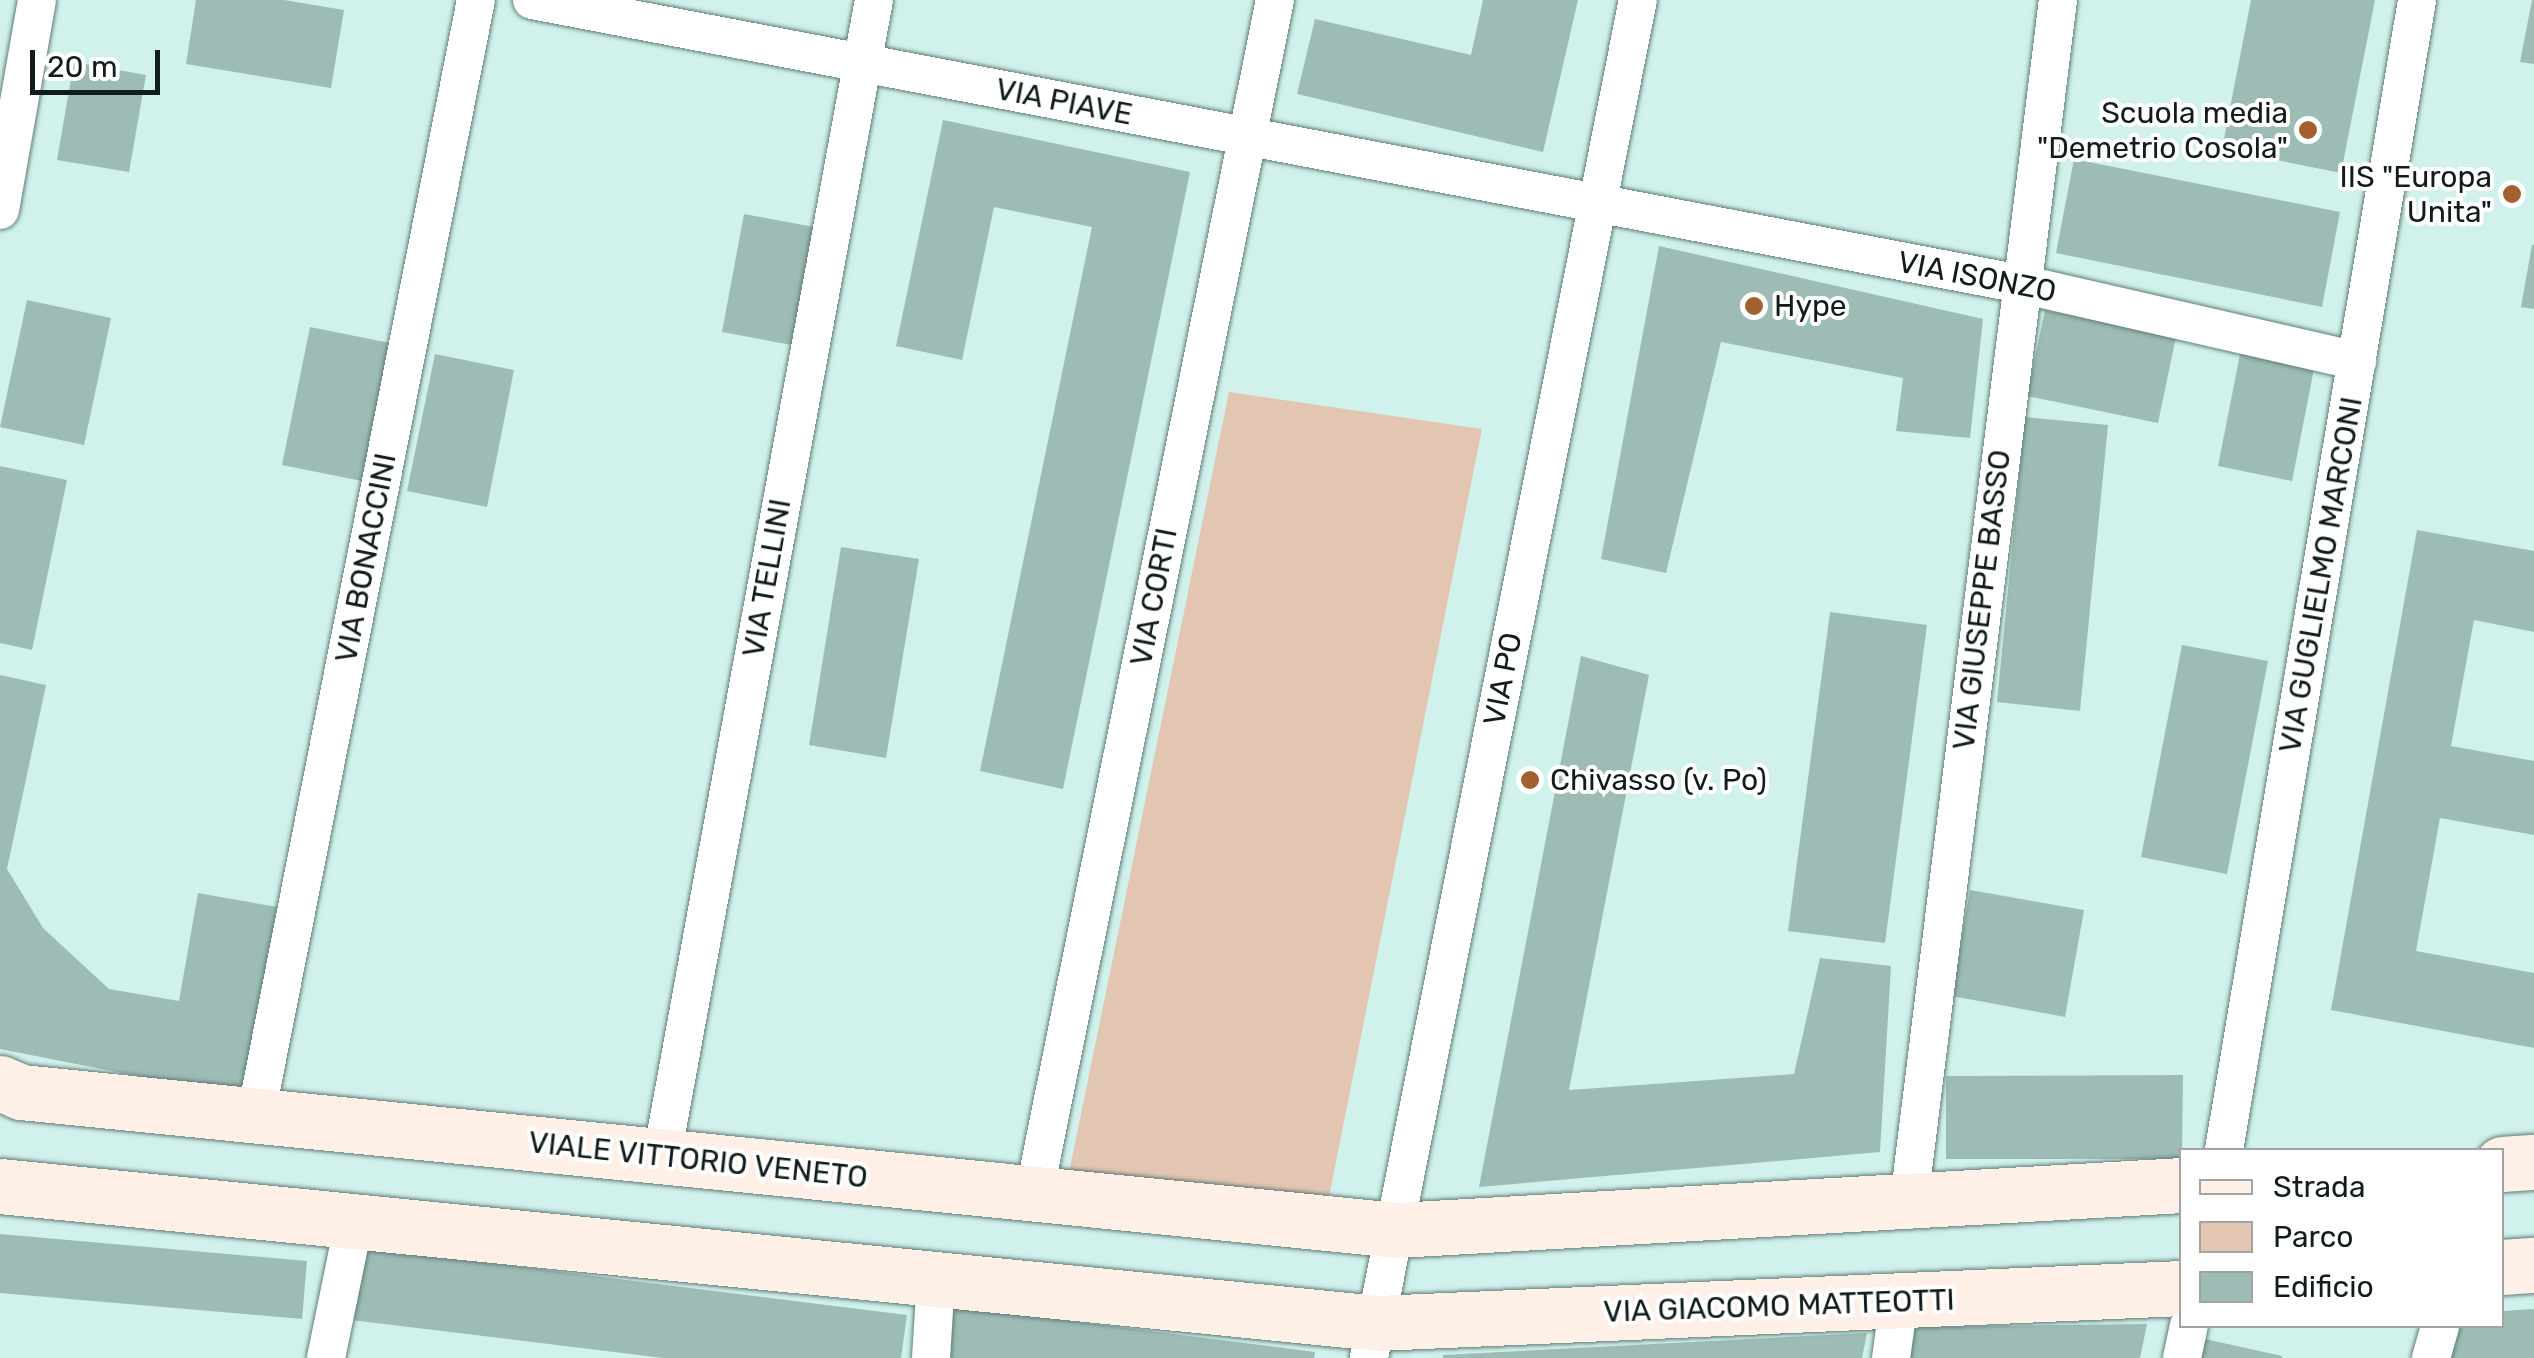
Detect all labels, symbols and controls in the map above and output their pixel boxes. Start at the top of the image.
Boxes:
scale bar [35,30,165,92]
text: 20 m [47,49,118,85]
street label: VIA PIAVE [992,71,1136,133]
place label: Scuola media "Demetrio Cosola" [2037,95,2288,166]
marker: Scuola media "Demetrio Cosola" [2297,119,2319,141]
place label: IIS "Europa Unita" [2340,159,2492,230]
marker: IIS "Europa Unita" [2501,183,2523,205]
street label: VIA ISONZO [1894,244,2060,310]
place label: Hype [1774,288,1847,324]
marker: Hype [1743,295,1765,317]
street label: VIA GUGLIELMO MARCONI [2272,394,2370,756]
street label: VIA GIUSEPPE BASSO [1946,447,2018,753]
street label: VIA BONACCINI [328,450,404,666]
street label: VIA TELLINI [735,495,799,661]
street label: VIA CORTI [1123,525,1185,669]
street label: VIA PO [1476,629,1530,729]
place label: Chivasso (v. Po) [1550,762,1767,798]
marker: Chivasso (v. Po) [1519,769,1541,791]
street label: VIALE VITTORIO VENETO [526,1124,870,1196]
legend [2179,1148,2504,1328]
text: Strada [2273,1169,2366,1205]
text: Parco [2273,1219,2353,1255]
text: Edificio [2273,1269,2374,1305]
street label: VIA GIACOMO MATTEOTTI [1602,1282,1956,1330]

